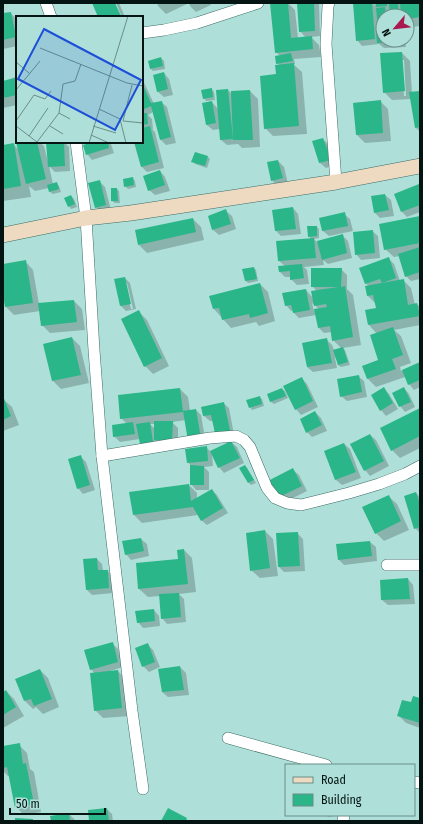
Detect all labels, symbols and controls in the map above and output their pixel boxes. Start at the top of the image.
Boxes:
north arrow [375,8,415,48]
inset map [16,16,143,143]
text: N [379,26,394,38]
legend [285,764,415,816]
text: Road [321,773,346,787]
scale bar [10,790,105,816]
text: Building [321,793,362,807]
text: 50 m [16,797,40,811]

